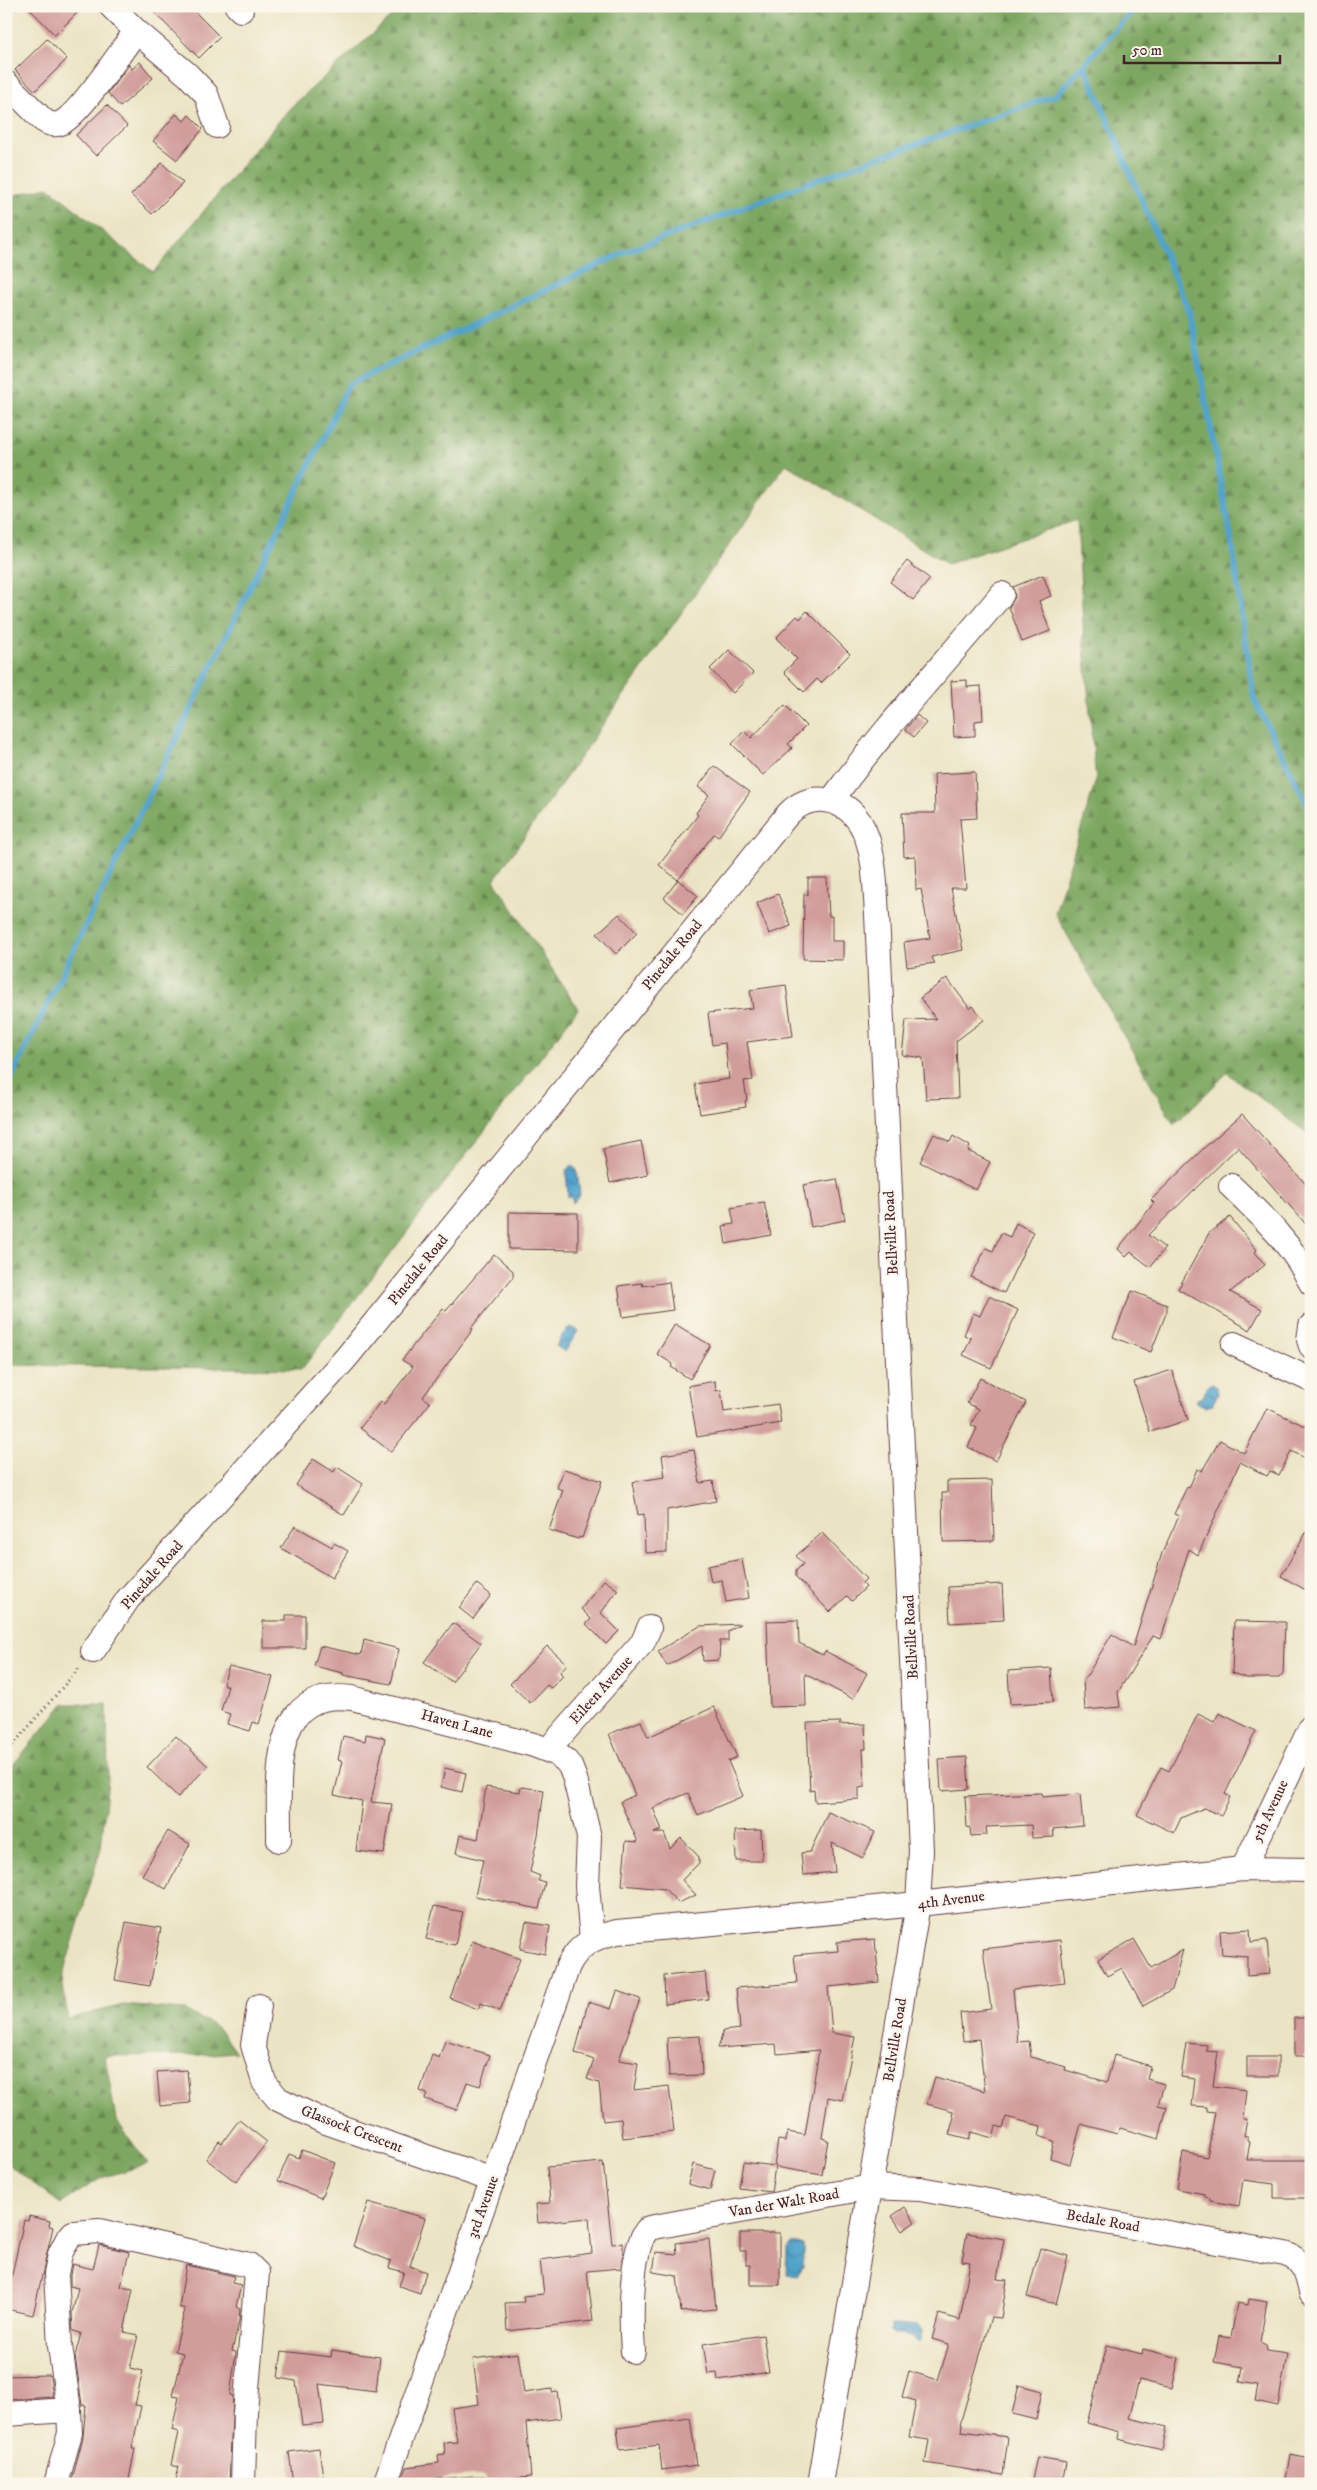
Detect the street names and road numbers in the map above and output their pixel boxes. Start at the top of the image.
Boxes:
street label: Pinedale Road [638,915,707,994]
street label: Bellville Road [879,1190,903,1276]
street label: Pinedale Road [384,1230,453,1309]
street label: Pinedale Road [117,1536,188,1613]
street label: Bellville Road [899,1594,923,1680]
street label: Eileen Avenue [565,1652,637,1728]
street label: Haven Lane [419,1705,495,1743]
street label: 5th Avenue [1247,1777,1293,1845]
street label: 4th Avenue [916,1886,986,1914]
street label: Bellville Road [879,1996,911,2083]
street label: Glassock Crescent [298,2101,406,2157]
street label: 3rd Avenue [463,2173,503,2241]
street label: Van der Walt Road [727,2184,841,2222]
street label: Bedale Road [1065,2205,1142,2237]

